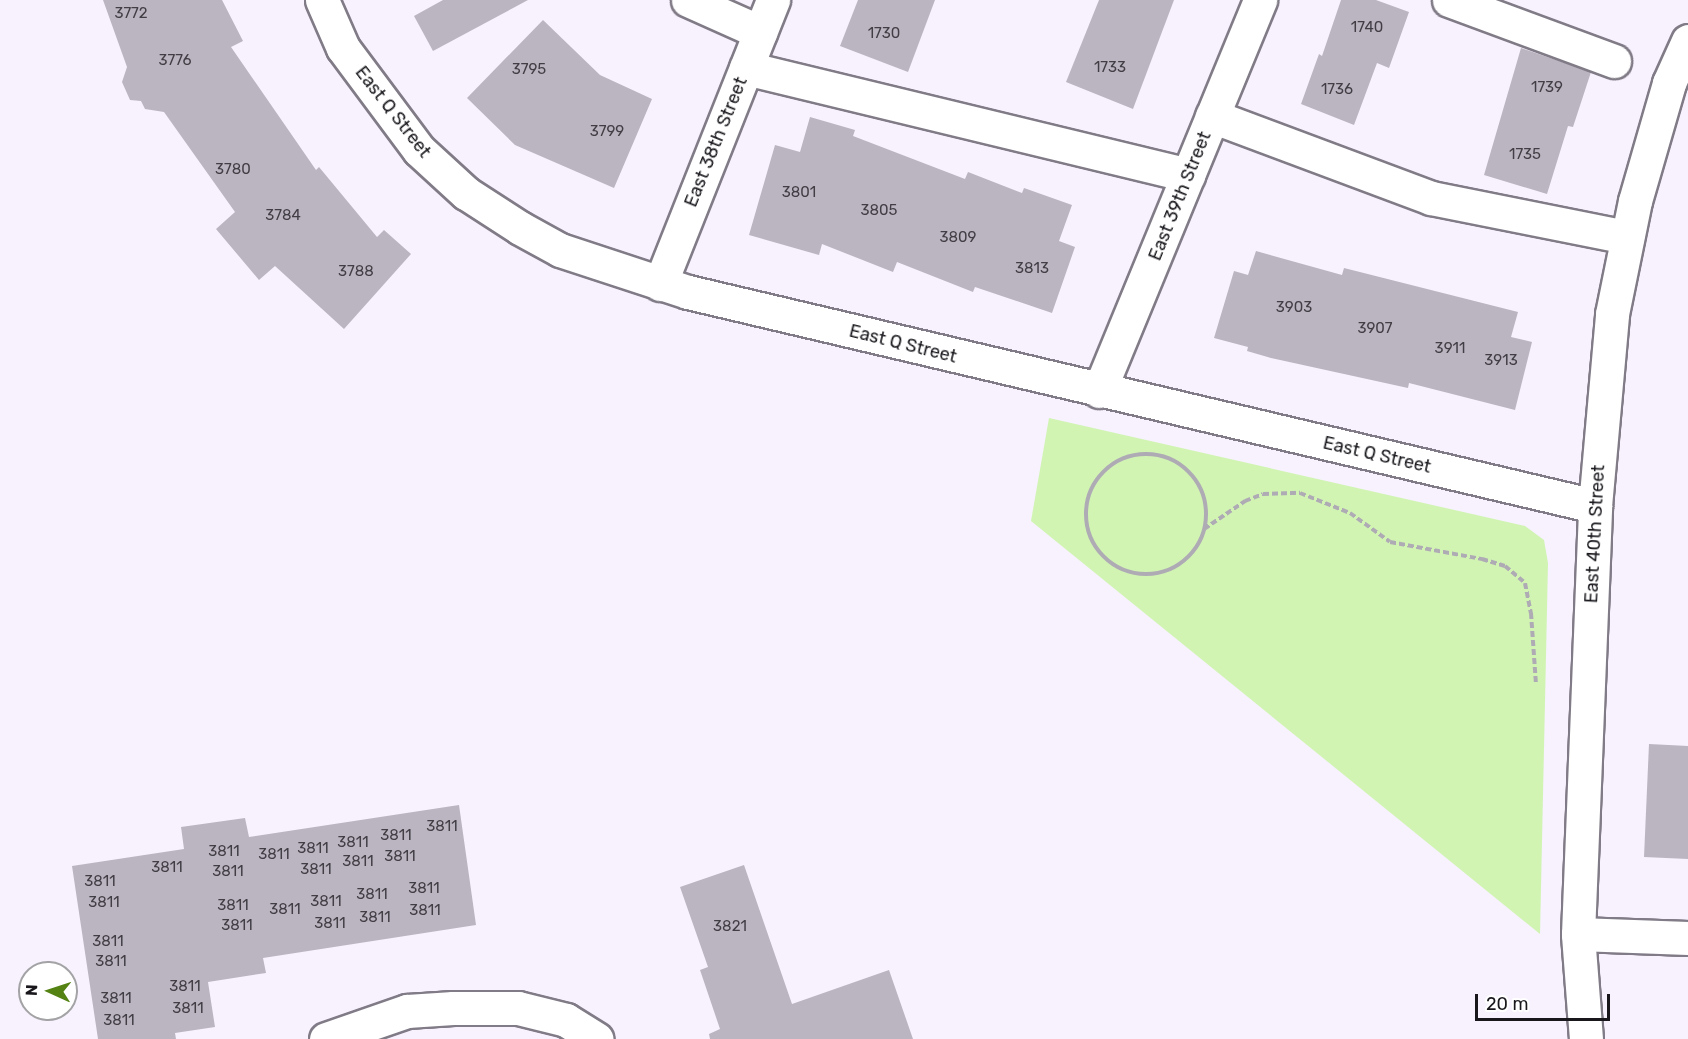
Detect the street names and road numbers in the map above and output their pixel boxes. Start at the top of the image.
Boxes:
street label: East Q Street [351,62,435,162]
street label: East 38th Street [680,74,752,210]
street label: East 39th Street [1144,128,1216,264]
street label: East Q Street [847,320,959,368]
street label: East Q Street [1321,432,1433,478]
street label: East 40th Street [1581,464,1609,604]

